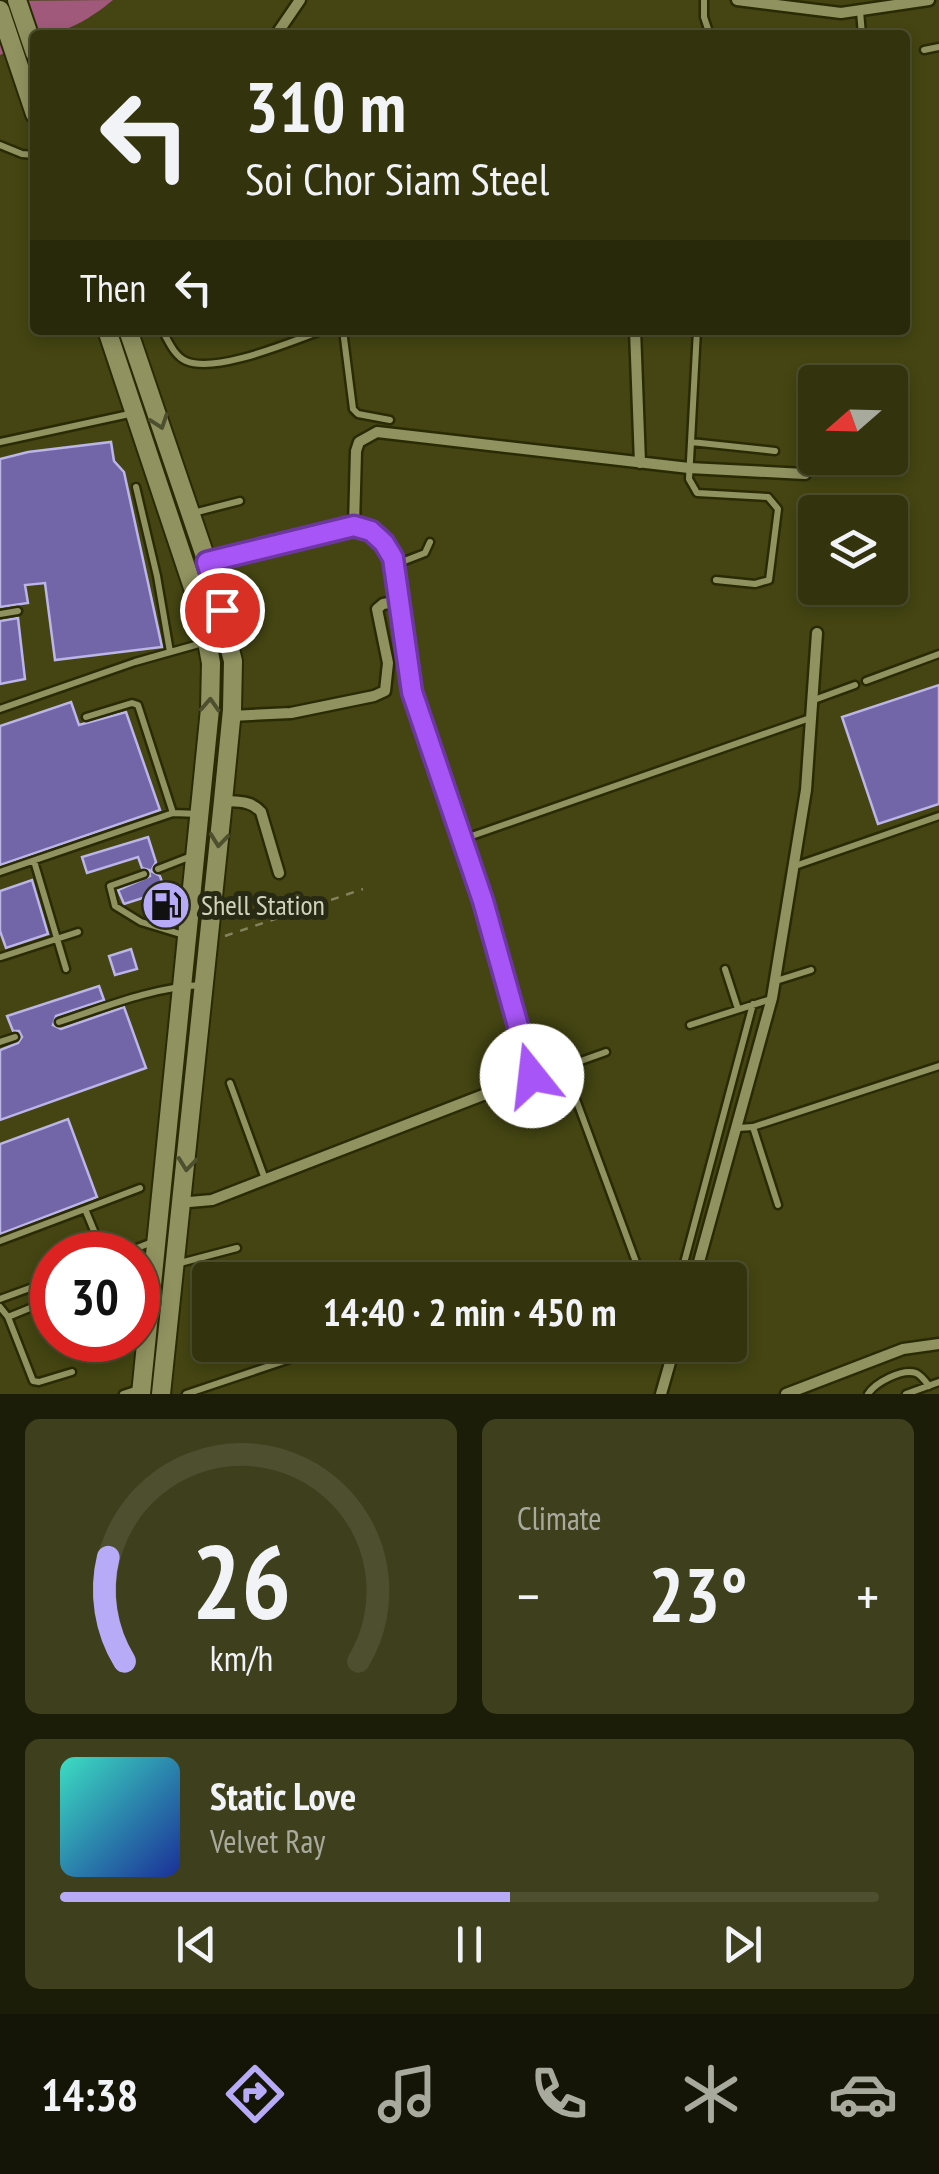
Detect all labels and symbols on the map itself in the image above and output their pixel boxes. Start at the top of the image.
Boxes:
north arrow [798,365,908,475]
one-way arrow [148,413,169,430]
pin [180,568,265,653]
one-way arrow [199,696,220,712]
one-way arrow [209,833,230,849]
fuel station icon: Shell Station [140,879,192,931]
place label: Shell Station [201,886,325,923]
position arrow [480,1024,584,1128]
one-way arrow [176,1156,198,1172]
speed limit sign: 30 [30,1232,160,1362]

